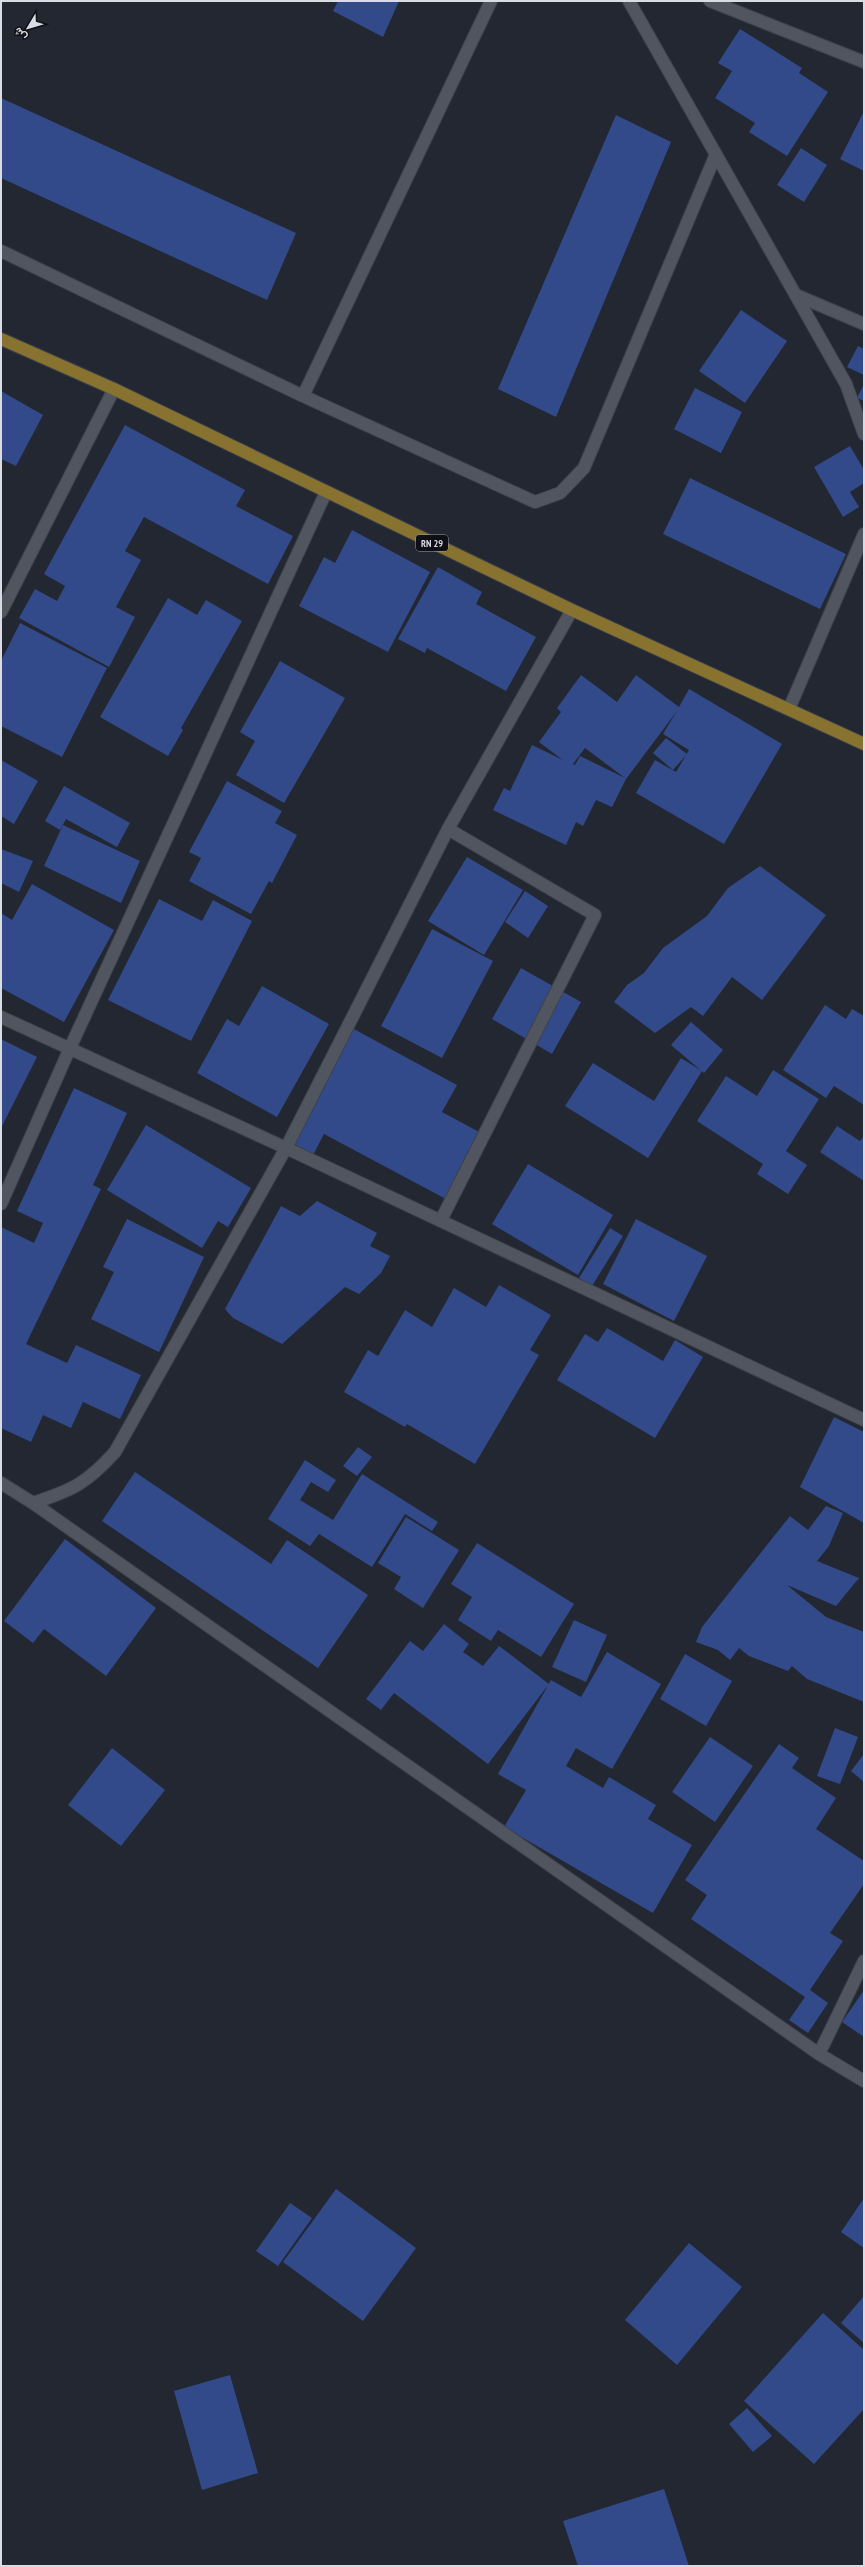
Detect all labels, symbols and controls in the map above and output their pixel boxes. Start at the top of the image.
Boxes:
north arrow [8,8,48,48]
text: ش [11,25,30,44]
road number: RN 29 [416,535,448,551]

